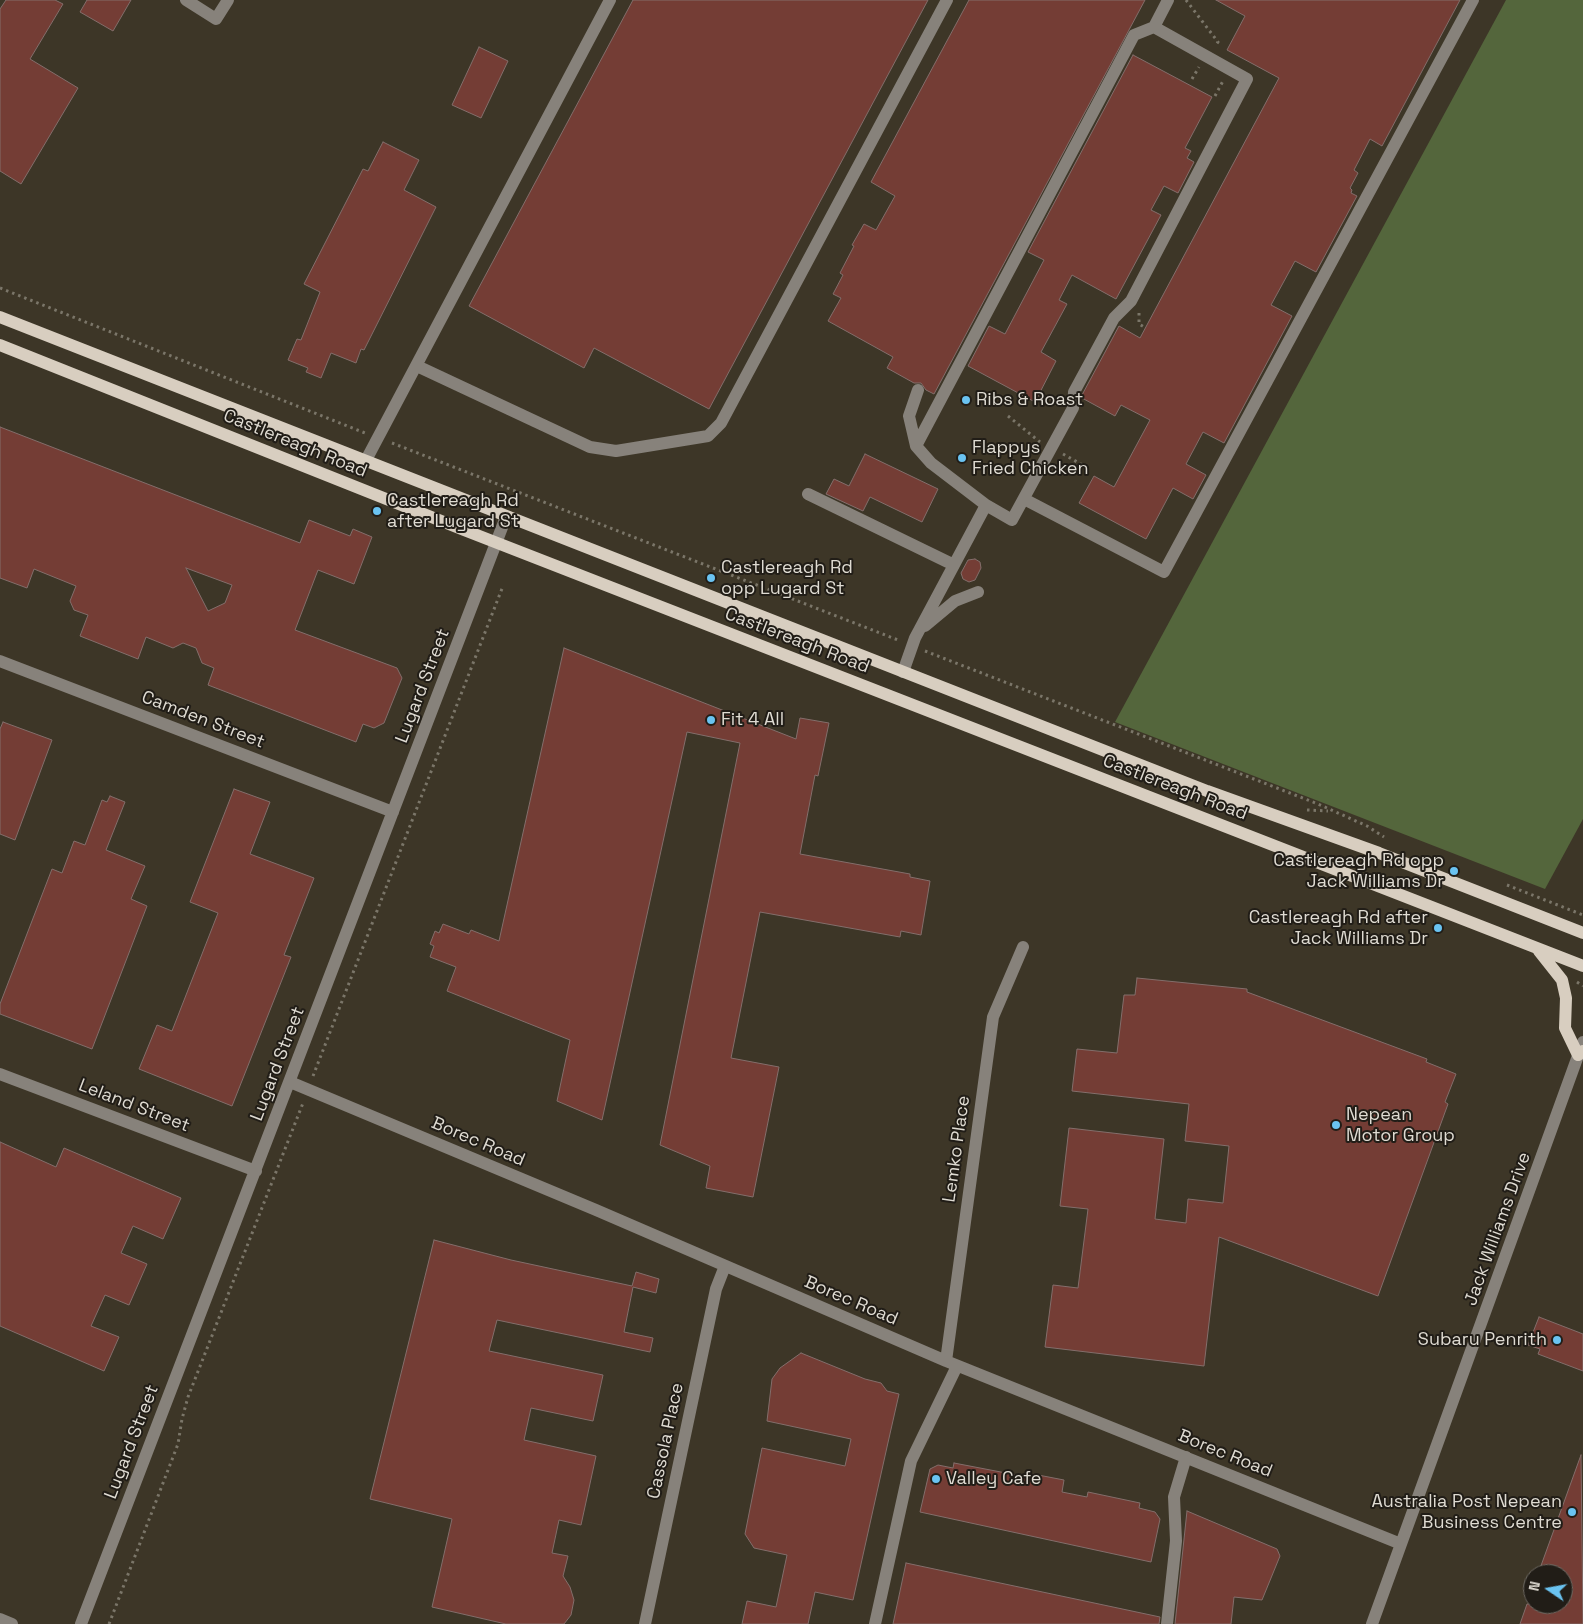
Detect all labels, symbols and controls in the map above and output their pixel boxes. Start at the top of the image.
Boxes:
place label: Ribs & Roast [976,389,1083,411]
marker: Ribs & Roast [960,394,972,406]
street label: Castlereagh Road [220,405,370,483]
place label: Flappys Fried Chicken [972,437,1088,479]
marker: Flappys Fried Chicken [956,452,968,464]
place label: Castlereagh Rd after Lugard St [387,490,519,532]
marker: Castlereagh Rd after Lugard St [371,505,383,517]
place label: Castlereagh Rd opp Lugard St [721,557,853,600]
marker: Castlereagh Rd opp Lugard St [705,572,717,584]
street label: Castlereagh Road [722,603,872,679]
street label: Lugard Street [391,626,455,746]
street label: Camden Street [138,687,268,753]
place label: Fit 4 All [721,709,784,731]
marker: Fit 4 All [705,714,717,726]
street label: Castlereagh Road [1100,750,1250,826]
place label: Castlereagh Rd opp Jack Williams Dr [1273,850,1444,892]
marker: Castlereagh Rd opp Jack Williams Dr [1448,865,1460,877]
place label: Castlereagh Rd after Jack Williams Dr [1249,907,1428,950]
marker: Castlereagh Rd after Jack Williams Dr [1432,922,1444,934]
street label: Lugard Street [246,1004,310,1124]
street label: Leland Street [75,1075,193,1137]
street label: Lemko Place [939,1094,975,1204]
place label: Nepean Motor Group [1346,1104,1455,1146]
street label: Borec Road [428,1113,528,1171]
marker: Nepean Motor Group [1330,1119,1342,1131]
street label: Jack Williams Drive [1460,1149,1536,1309]
street label: Borec Road [801,1272,901,1330]
place label: Subaru Penrith [1418,1329,1547,1351]
marker: Subaru Penrith [1551,1334,1563,1346]
street label: Cassola Place [643,1381,689,1501]
street label: Lugard Street [100,1382,164,1502]
street label: Borec Road [1175,1425,1275,1483]
place label: Valley Cafe [946,1468,1041,1490]
marker: Valley Cafe [930,1473,942,1485]
place label: Australia Post Nepean Business Centre [1371,1491,1562,1534]
marker: Australia Post Nepean Business Centre [1566,1506,1578,1518]
north arrow [1523,1564,1573,1614]
text: N [1525,1580,1544,1593]

